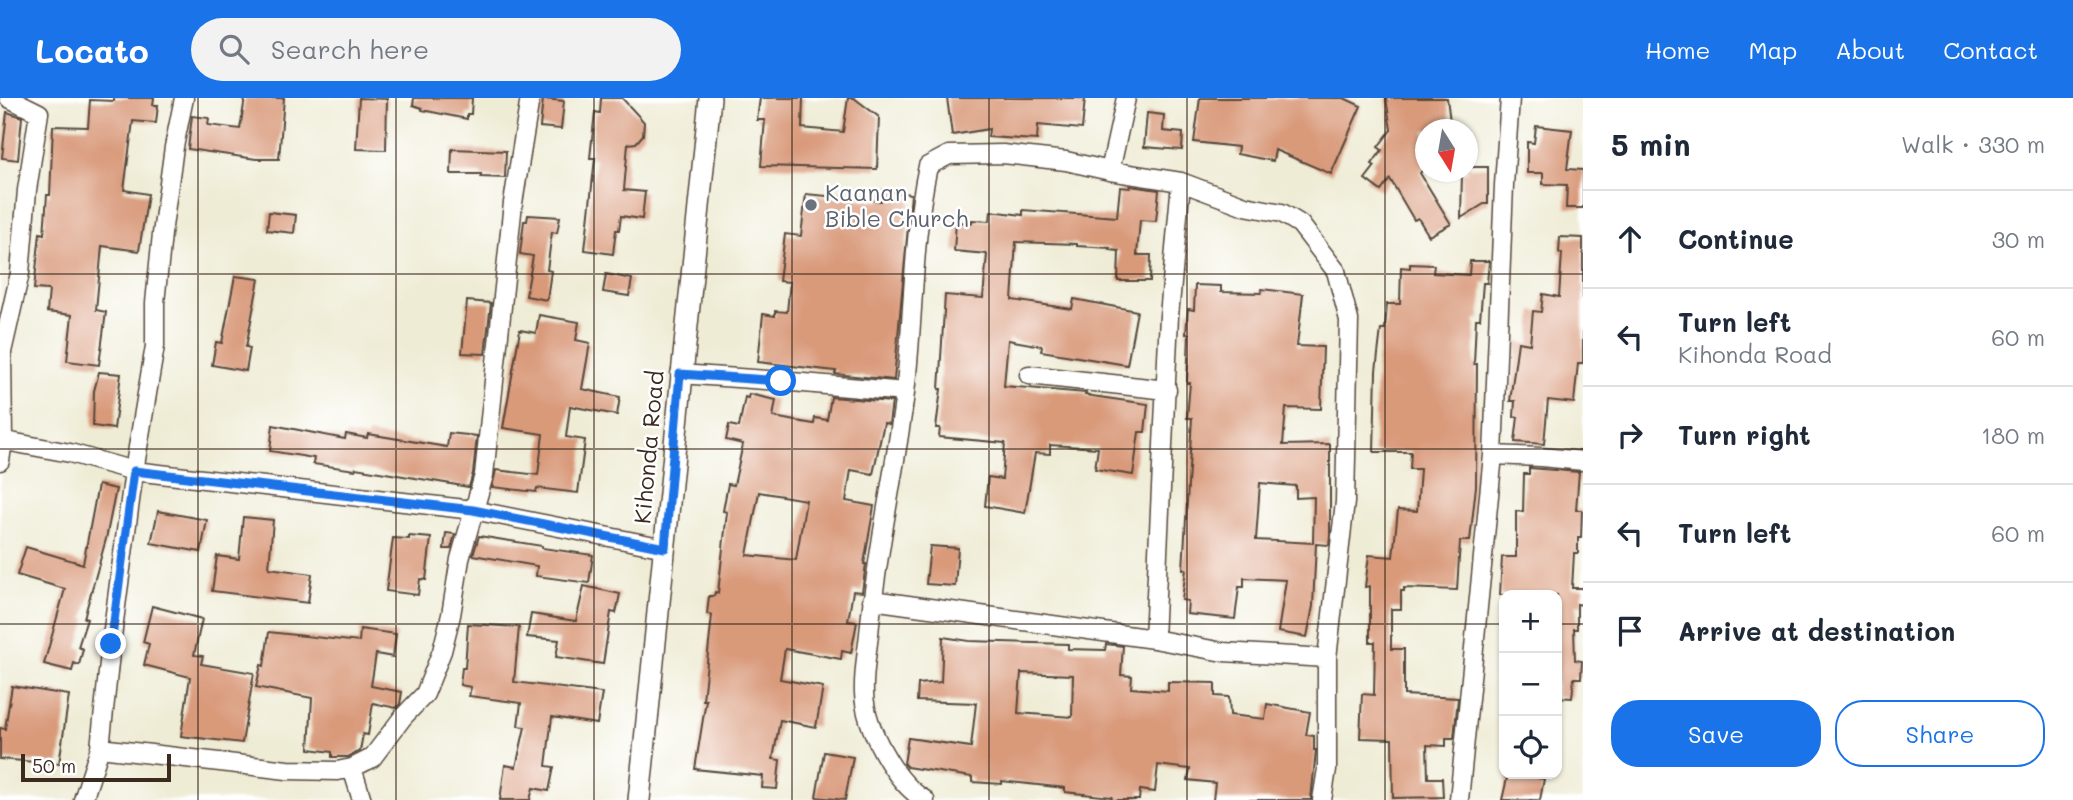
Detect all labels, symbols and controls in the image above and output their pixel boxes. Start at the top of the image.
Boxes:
search box [191,18,681,81]
text: Locato [35,28,149,71]
icon: search [215,30,253,68]
text: Search here [271,32,429,66]
text: Home [1645,34,1710,65]
text: Map [1748,34,1797,65]
text: About [1835,34,1905,65]
text: Contact [1943,34,2038,65]
north arrow [1415,119,1478,182]
text: 5 min [1611,124,1691,164]
text: Walk · 330 m [1901,129,2045,159]
place label: Kaanan Bible Church [825,177,968,233]
marker: Kaanan Bible Church [803,197,819,213]
icon: ahead [1611,220,1649,258]
text: Continue [1678,222,1794,256]
text: 30 m [1992,224,2045,254]
text: Turn left [1678,305,1791,339]
icon: left [1611,318,1649,356]
text: 60 m [1991,322,2045,352]
text: Kihonda Road [1678,339,1832,369]
route start [765,365,796,396]
street label: Kihonda Road [626,369,670,525]
icon: right [1611,416,1649,454]
text: Turn right [1678,418,1811,452]
text: 180 m [1981,420,2045,450]
icon: left [1611,514,1649,552]
text: Turn left [1678,516,1791,550]
text: 60 m [1991,518,2045,548]
map controls [1499,590,1562,779]
button: + [1499,590,1562,653]
icon: arrive [1611,612,1649,650]
text: Arrive at destination [1678,614,1955,648]
route end [95,628,126,659]
button: − [1499,653,1562,716]
button: Save [1611,700,1821,767]
button: Share [1835,700,2045,767]
button: locate [1499,716,1562,779]
scale bar [21,751,172,783]
text: 50 m [32,753,76,778]

